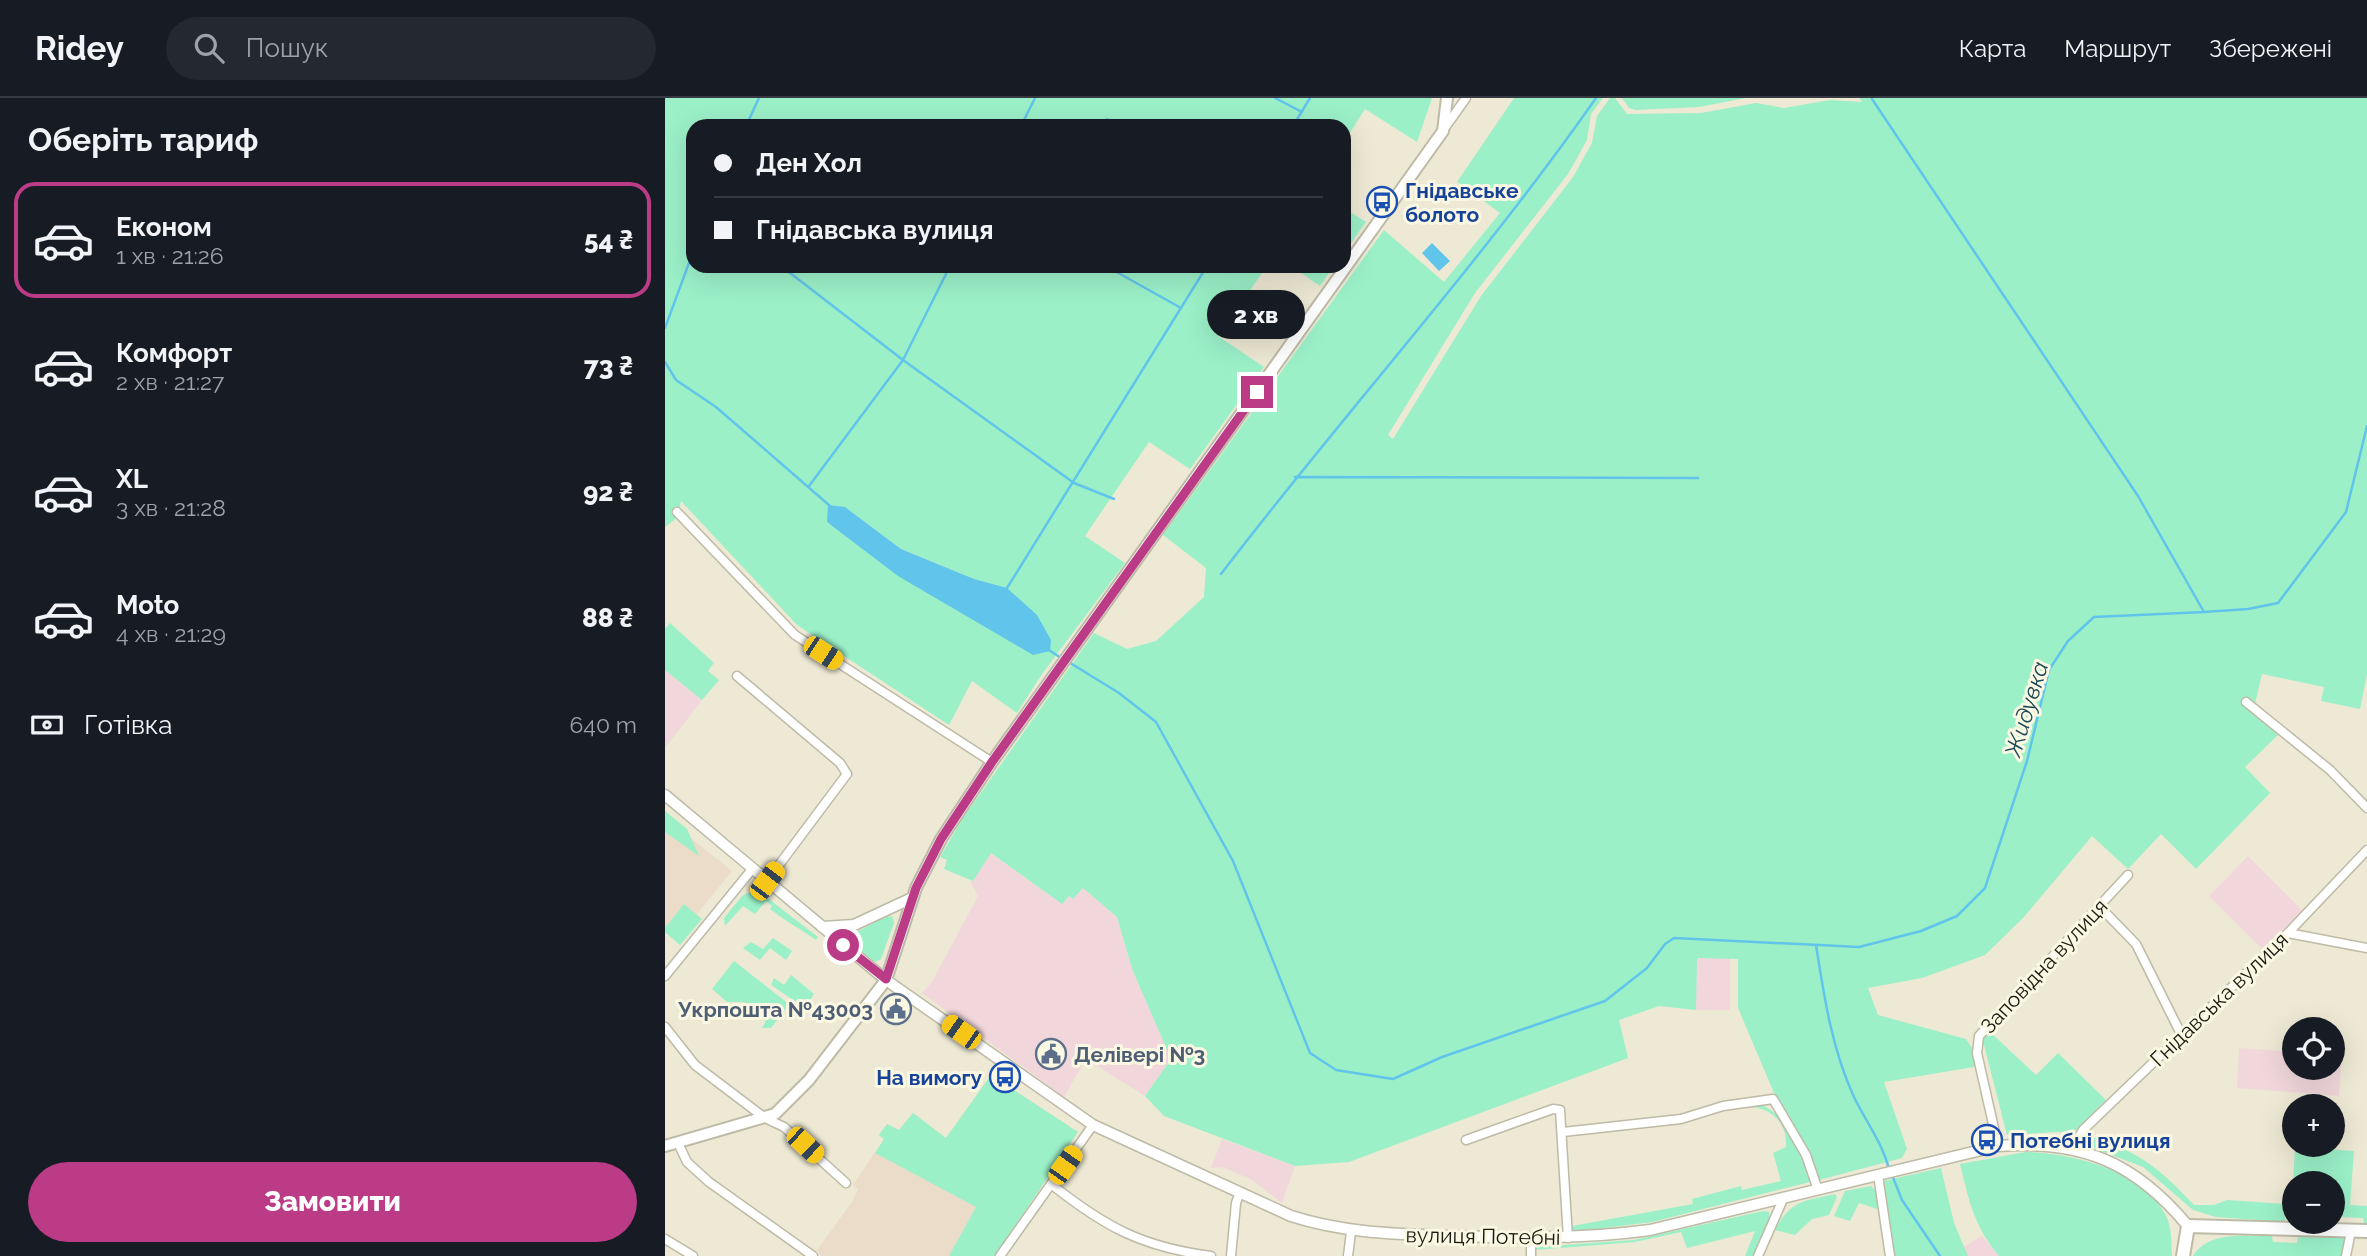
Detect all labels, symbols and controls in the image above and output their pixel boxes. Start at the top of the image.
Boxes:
search box [166,17,656,80]
text: Ridey [35,29,124,68]
icon: search [190,29,228,67]
text: Пошук [246,33,328,63]
text: Карта [1959,34,2026,63]
text: Маршрут [2064,34,2171,63]
text: Збережені [2209,34,2332,63]
text: Оберіть тариф [28,121,258,158]
text: Ден Хол [756,148,862,178]
place label: Гнідавське болото [1405,178,1519,227]
bus stop icon: Гнідавське болото [1365,185,1399,219]
icon: car [32,209,95,272]
text: Економ [116,212,212,242]
text: Гнідавська вулиця [756,215,994,245]
text: 54 ₴ [584,225,633,255]
text: 1 хв · 21:26 [116,242,224,269]
callout: 2 хв [1208,290,1306,340]
text: 2 хв [1234,301,1278,328]
icon: car [32,335,95,398]
text: Комфорт [116,338,232,368]
text: 73 ₴ [584,351,633,381]
text: 2 хв · 21:27 [116,368,224,395]
route end [1241,376,1273,408]
icon: car [32,461,95,524]
text: XL [116,464,148,494]
text: 92 ₴ [583,477,633,507]
text: 3 хв · 21:28 [116,494,226,521]
icon: car [32,587,95,650]
text: Moto [116,590,179,620]
text: 88 ₴ [582,603,633,633]
text: 4 хв · 21:29 [116,620,226,647]
car [800,633,847,673]
water label: Жидувка [1998,658,2053,761]
icon: cash [28,706,66,744]
text: Готівка [84,710,173,740]
text: 640 m [569,711,637,738]
car [746,858,789,904]
street label: Заповідна вулиця [1975,894,2113,1038]
street label: Гнідавська вулиця [2145,927,2293,1071]
route start [827,929,859,961]
public building icon: Укрпошта №43003 [879,992,913,1026]
place label: Укрпошта №43003 [677,997,873,1022]
car [938,1011,985,1053]
map controls [2282,1017,2345,1234]
button: locate [2282,1017,2345,1080]
public building icon: Делівері №3 [1034,1037,1068,1071]
place label: Делівері №3 [1074,1042,1205,1067]
bus stop icon: На вимогу [988,1060,1022,1094]
place label: На вимогу [876,1065,982,1090]
button: + [2282,1094,2345,1157]
car [783,1123,828,1167]
bus stop icon: Потебні вулиця [1970,1123,2004,1157]
place label: Потебні вулиця [2010,1128,2171,1153]
car [1045,1142,1086,1188]
button: Замовити [28,1162,637,1242]
button: − [2282,1171,2345,1234]
street label: вулиця Потебні [1405,1222,1561,1250]

